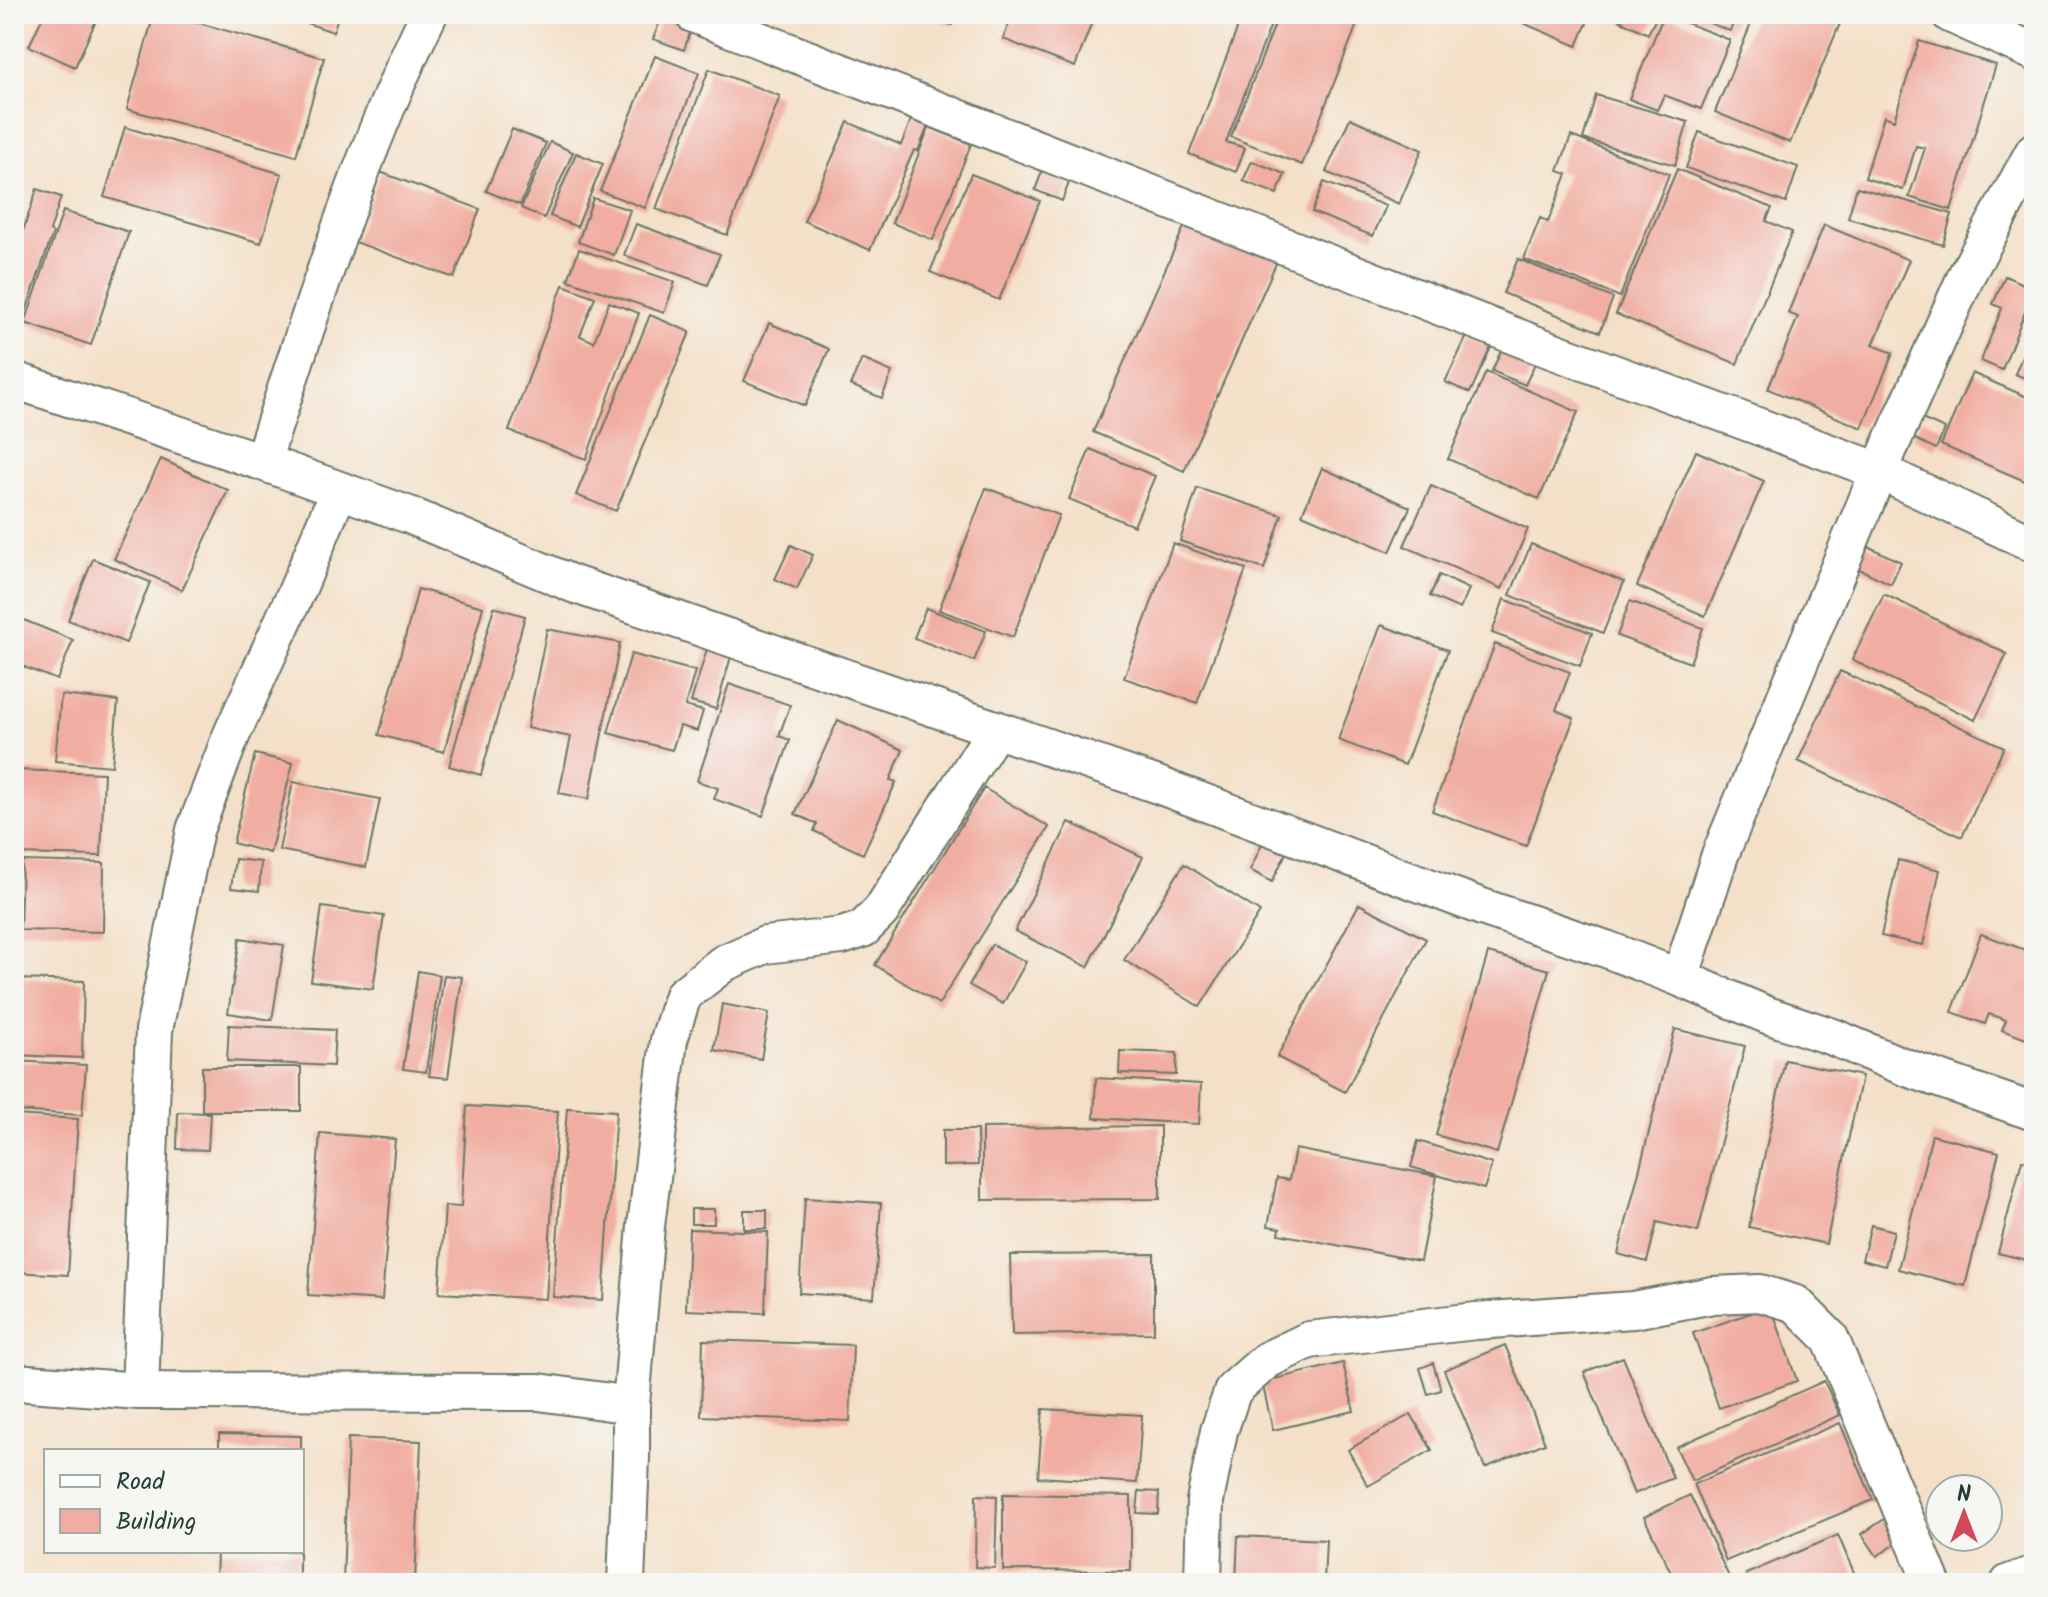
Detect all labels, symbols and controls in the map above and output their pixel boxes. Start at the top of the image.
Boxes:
legend [44,1449,304,1553]
text: Road [116,1463,165,1502]
north arrow [1924,1473,2004,1553]
text: N [1957,1478,1971,1513]
text: Building [116,1503,196,1542]

